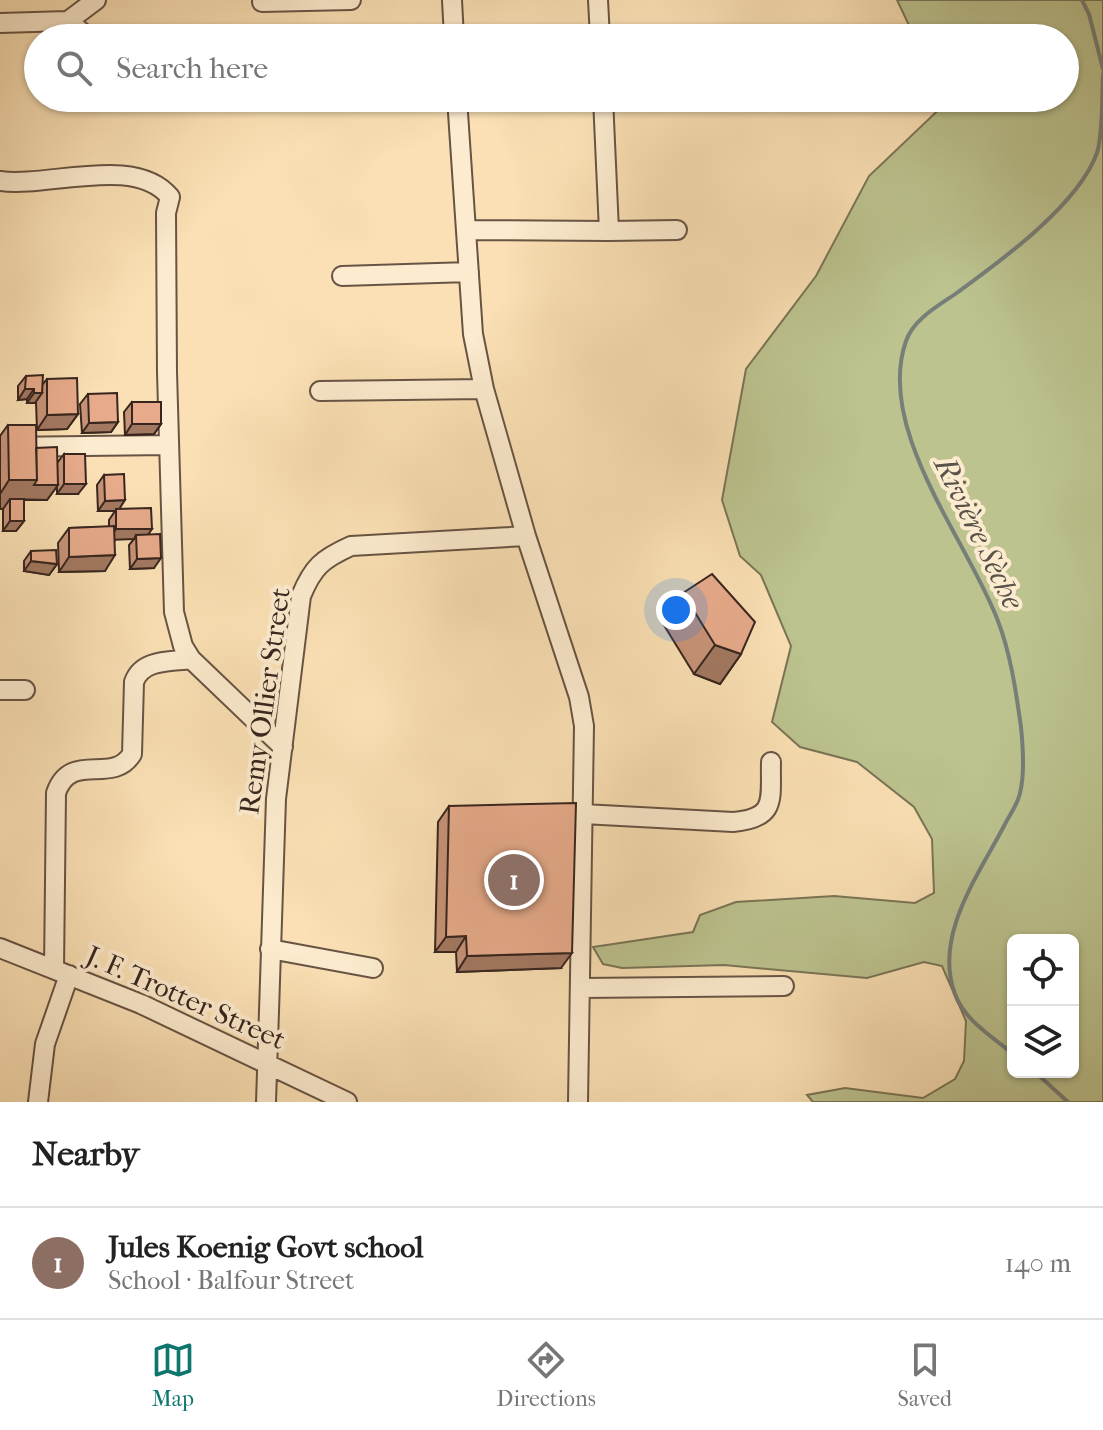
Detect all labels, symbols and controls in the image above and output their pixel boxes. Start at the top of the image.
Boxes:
search box [24,24,1079,112]
icon: search [52,46,96,90]
text: Search here [116,51,268,86]
water label: Rivière Sèche [926,450,1031,616]
street label: Remy Ollier Street [232,586,297,817]
your location [656,590,696,630]
pin: 1 [488,850,540,910]
map controls [1007,934,1079,1078]
button: locate [1007,934,1079,1006]
street label: J. F. Trotter Street [79,938,291,1056]
button: layers [1007,1006,1079,1078]
text: Nearby [32,1134,139,1174]
text: Jules Koenig Govt school [108,1230,424,1265]
text: 1 [53,1248,63,1279]
text: 140 m [1005,1248,1071,1279]
text: School · Balfour Street [108,1265,354,1296]
tab: Map [151,1338,195,1412]
tab: Directions [497,1338,596,1412]
tab: Saved [898,1338,952,1412]

